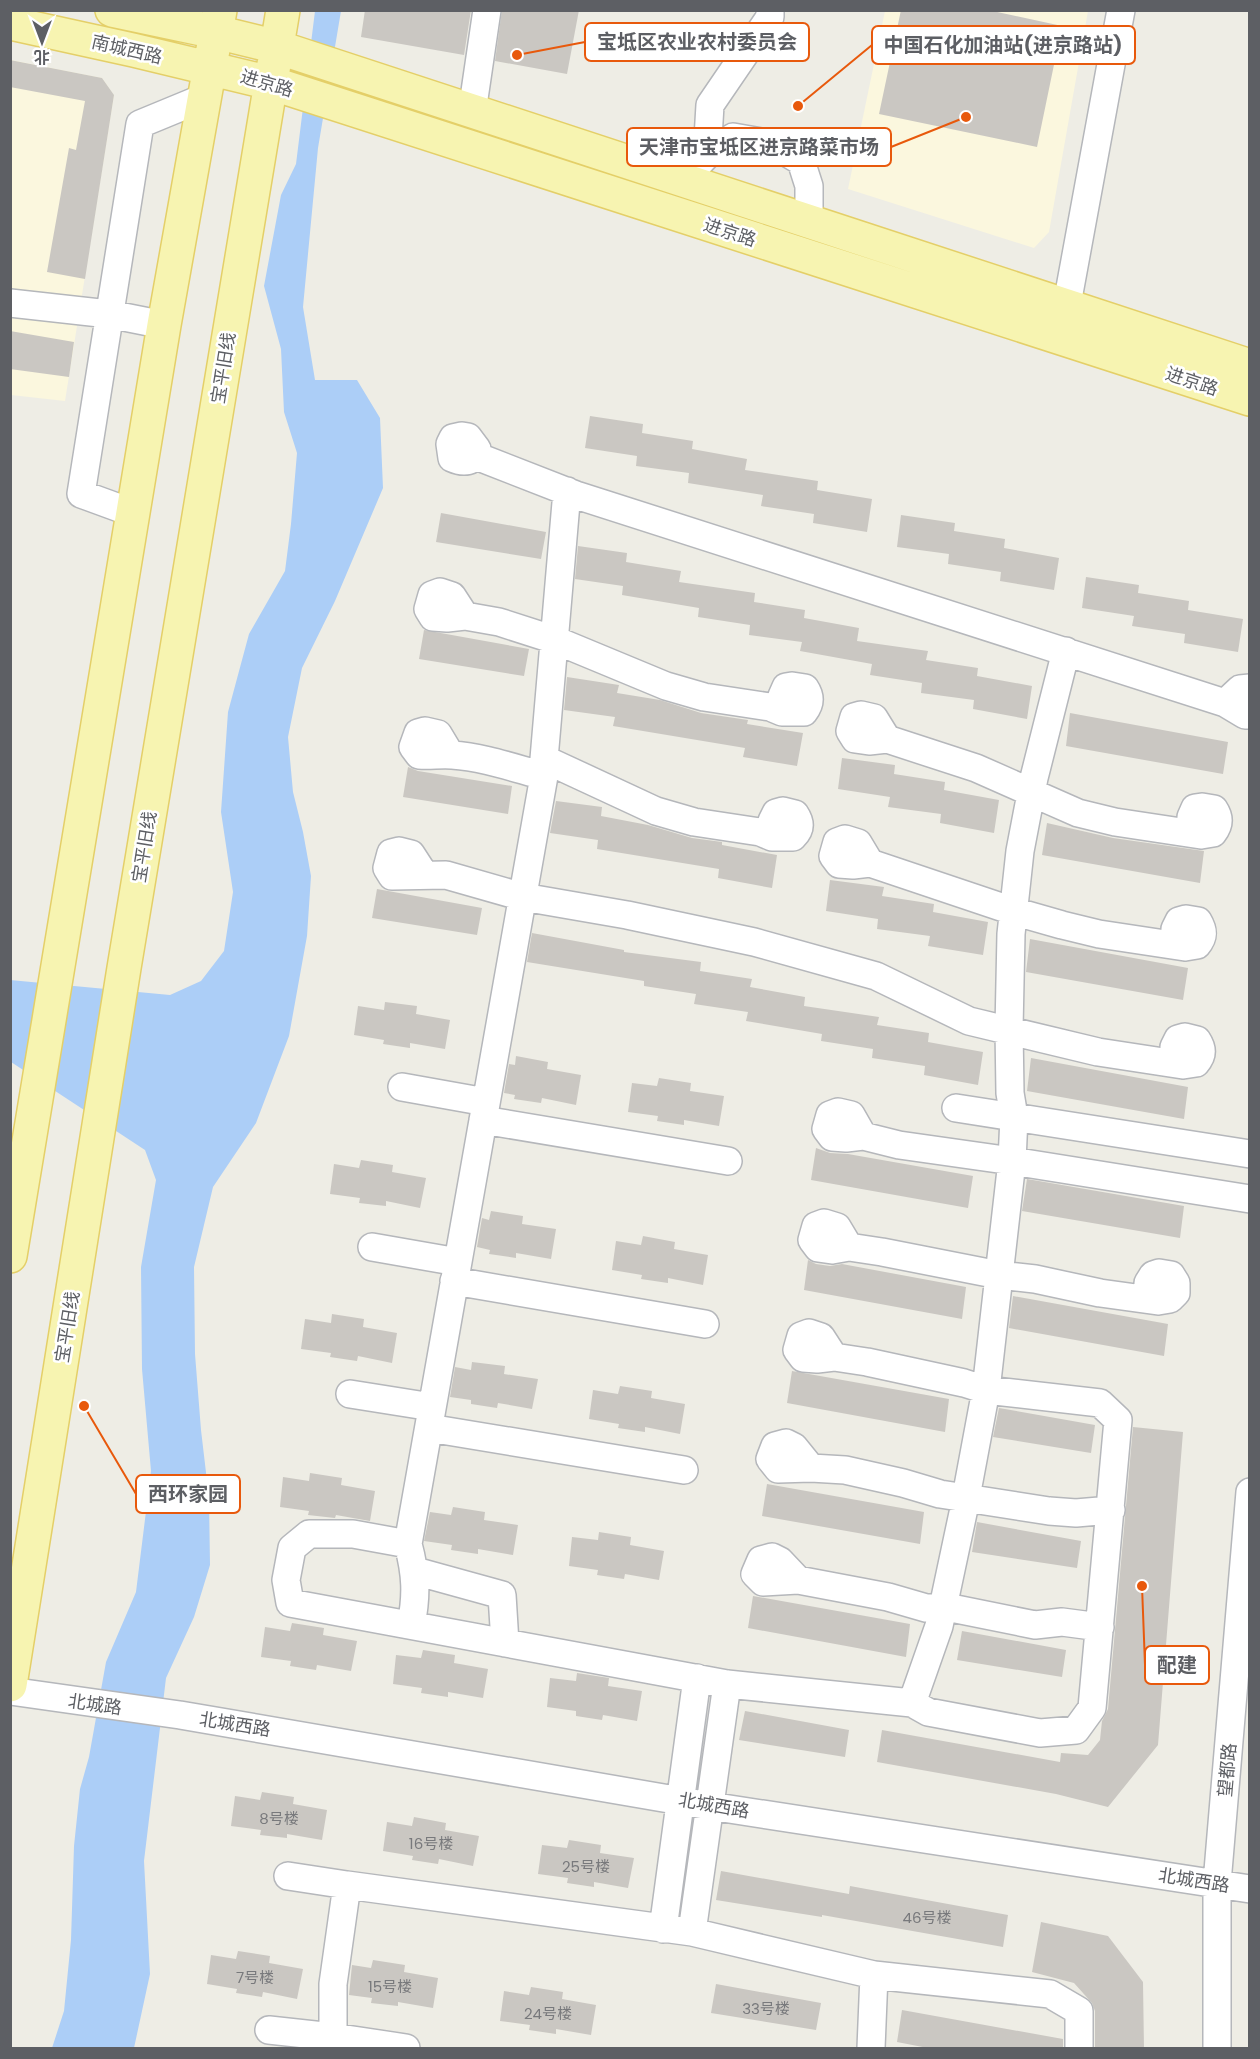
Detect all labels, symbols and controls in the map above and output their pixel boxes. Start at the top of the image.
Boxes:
north arrow [12,12,72,72]
callout: 宝坻区农业农村委员会 [585,23,809,61]
callout: 中国石化加油站(进京路站) [872,26,1135,64]
text: 宝坻区农业农村委员会 [597,28,797,56]
street label: 南城西路 [89,29,165,69]
text: 中国石化加油站(进京路站) [883,31,1123,59]
text: 北 [34,45,50,68]
street label: 进京路 [238,64,296,102]
callout: 天津市宝坻区进京路菜市场 [627,128,891,166]
text: 天津市宝坻区进京路菜市场 [639,133,879,161]
street label: 进京路 [700,212,760,252]
street label: 宝平旧线 [205,330,241,406]
street label: 进京路 [1162,361,1222,401]
street label: 宝平旧线 [126,809,162,885]
street label: 宝平旧线 [49,1289,85,1365]
callout: 西环家园 [136,1475,240,1513]
text: 西环家园 [148,1480,228,1508]
callout: 配建 [1145,1646,1209,1684]
text: 配建 [1157,1651,1197,1679]
street label: 北城路 [67,1688,123,1720]
street label: 北城西路 [197,1706,273,1742]
street label: 望都路 [1212,1742,1242,1798]
street label: 北城西路 [676,1786,752,1824]
house number: 8号楼 [259,1808,299,1829]
house number: 16号楼 [409,1833,453,1854]
house number: 25号楼 [562,1856,610,1877]
street label: 北城西路 [1156,1862,1232,1898]
house number: 46号楼 [903,1907,951,1928]
house number: 7号楼 [236,1967,274,1988]
house number: 15号楼 [368,1976,412,1997]
house number: 33号楼 [742,1998,790,2019]
house number: 24号楼 [524,2003,572,2024]

